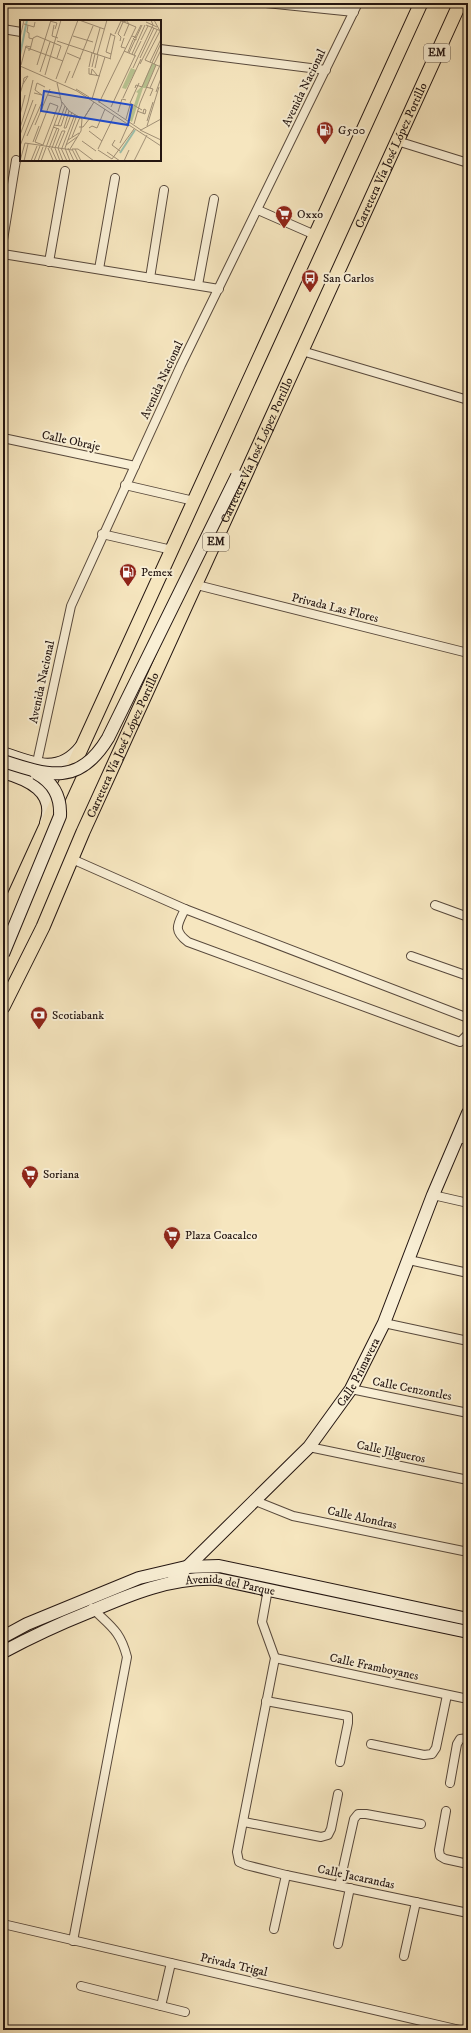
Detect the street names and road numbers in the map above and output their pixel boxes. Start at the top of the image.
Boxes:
road number: EM [424,44,450,62]
street label: Avenida Nacional [279,46,329,129]
street label: Carretera Vía José López Portillo [351,80,430,230]
street label: Avenida Nacional [137,338,187,421]
street label: Carretera Vía José López Portillo [217,375,296,525]
street label: Calle Obraje [40,428,102,455]
road number: EM [203,533,229,551]
street label: Privada Las Flores [290,590,380,626]
street label: Avenida Nacional [26,639,58,725]
street label: Carretera Vía José López Portillo [83,670,162,820]
street label: Calle Primavera [333,1335,383,1410]
street label: Calle Cenzontles [371,1374,453,1404]
street label: Calle Jilgueros [355,1437,427,1467]
street label: Calle Alondras [326,1503,398,1533]
street label: Avenida del Parque [184,1571,277,1599]
street label: Calle Framboyanes [328,1650,420,1684]
street label: Calle Jacarandas [316,1861,396,1893]
street label: Privada Trigal [199,1950,269,1980]

